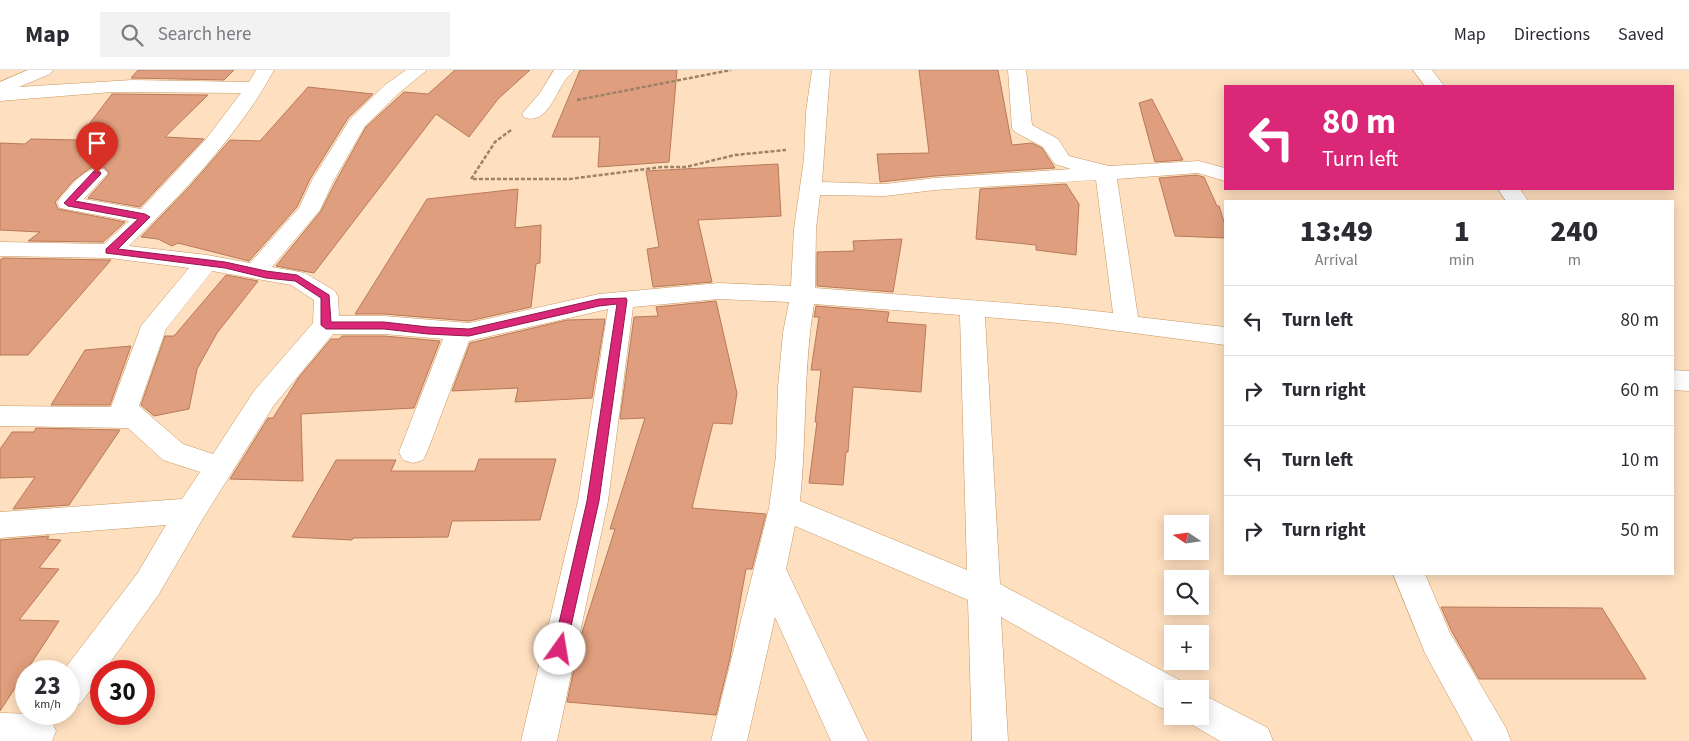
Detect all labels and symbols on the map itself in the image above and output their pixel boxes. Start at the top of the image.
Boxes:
pin [76,122,118,173]
north arrow [1164,515,1209,560]
position arrow [533,622,585,674]
speed limit sign: 30 [90,660,155,725]

